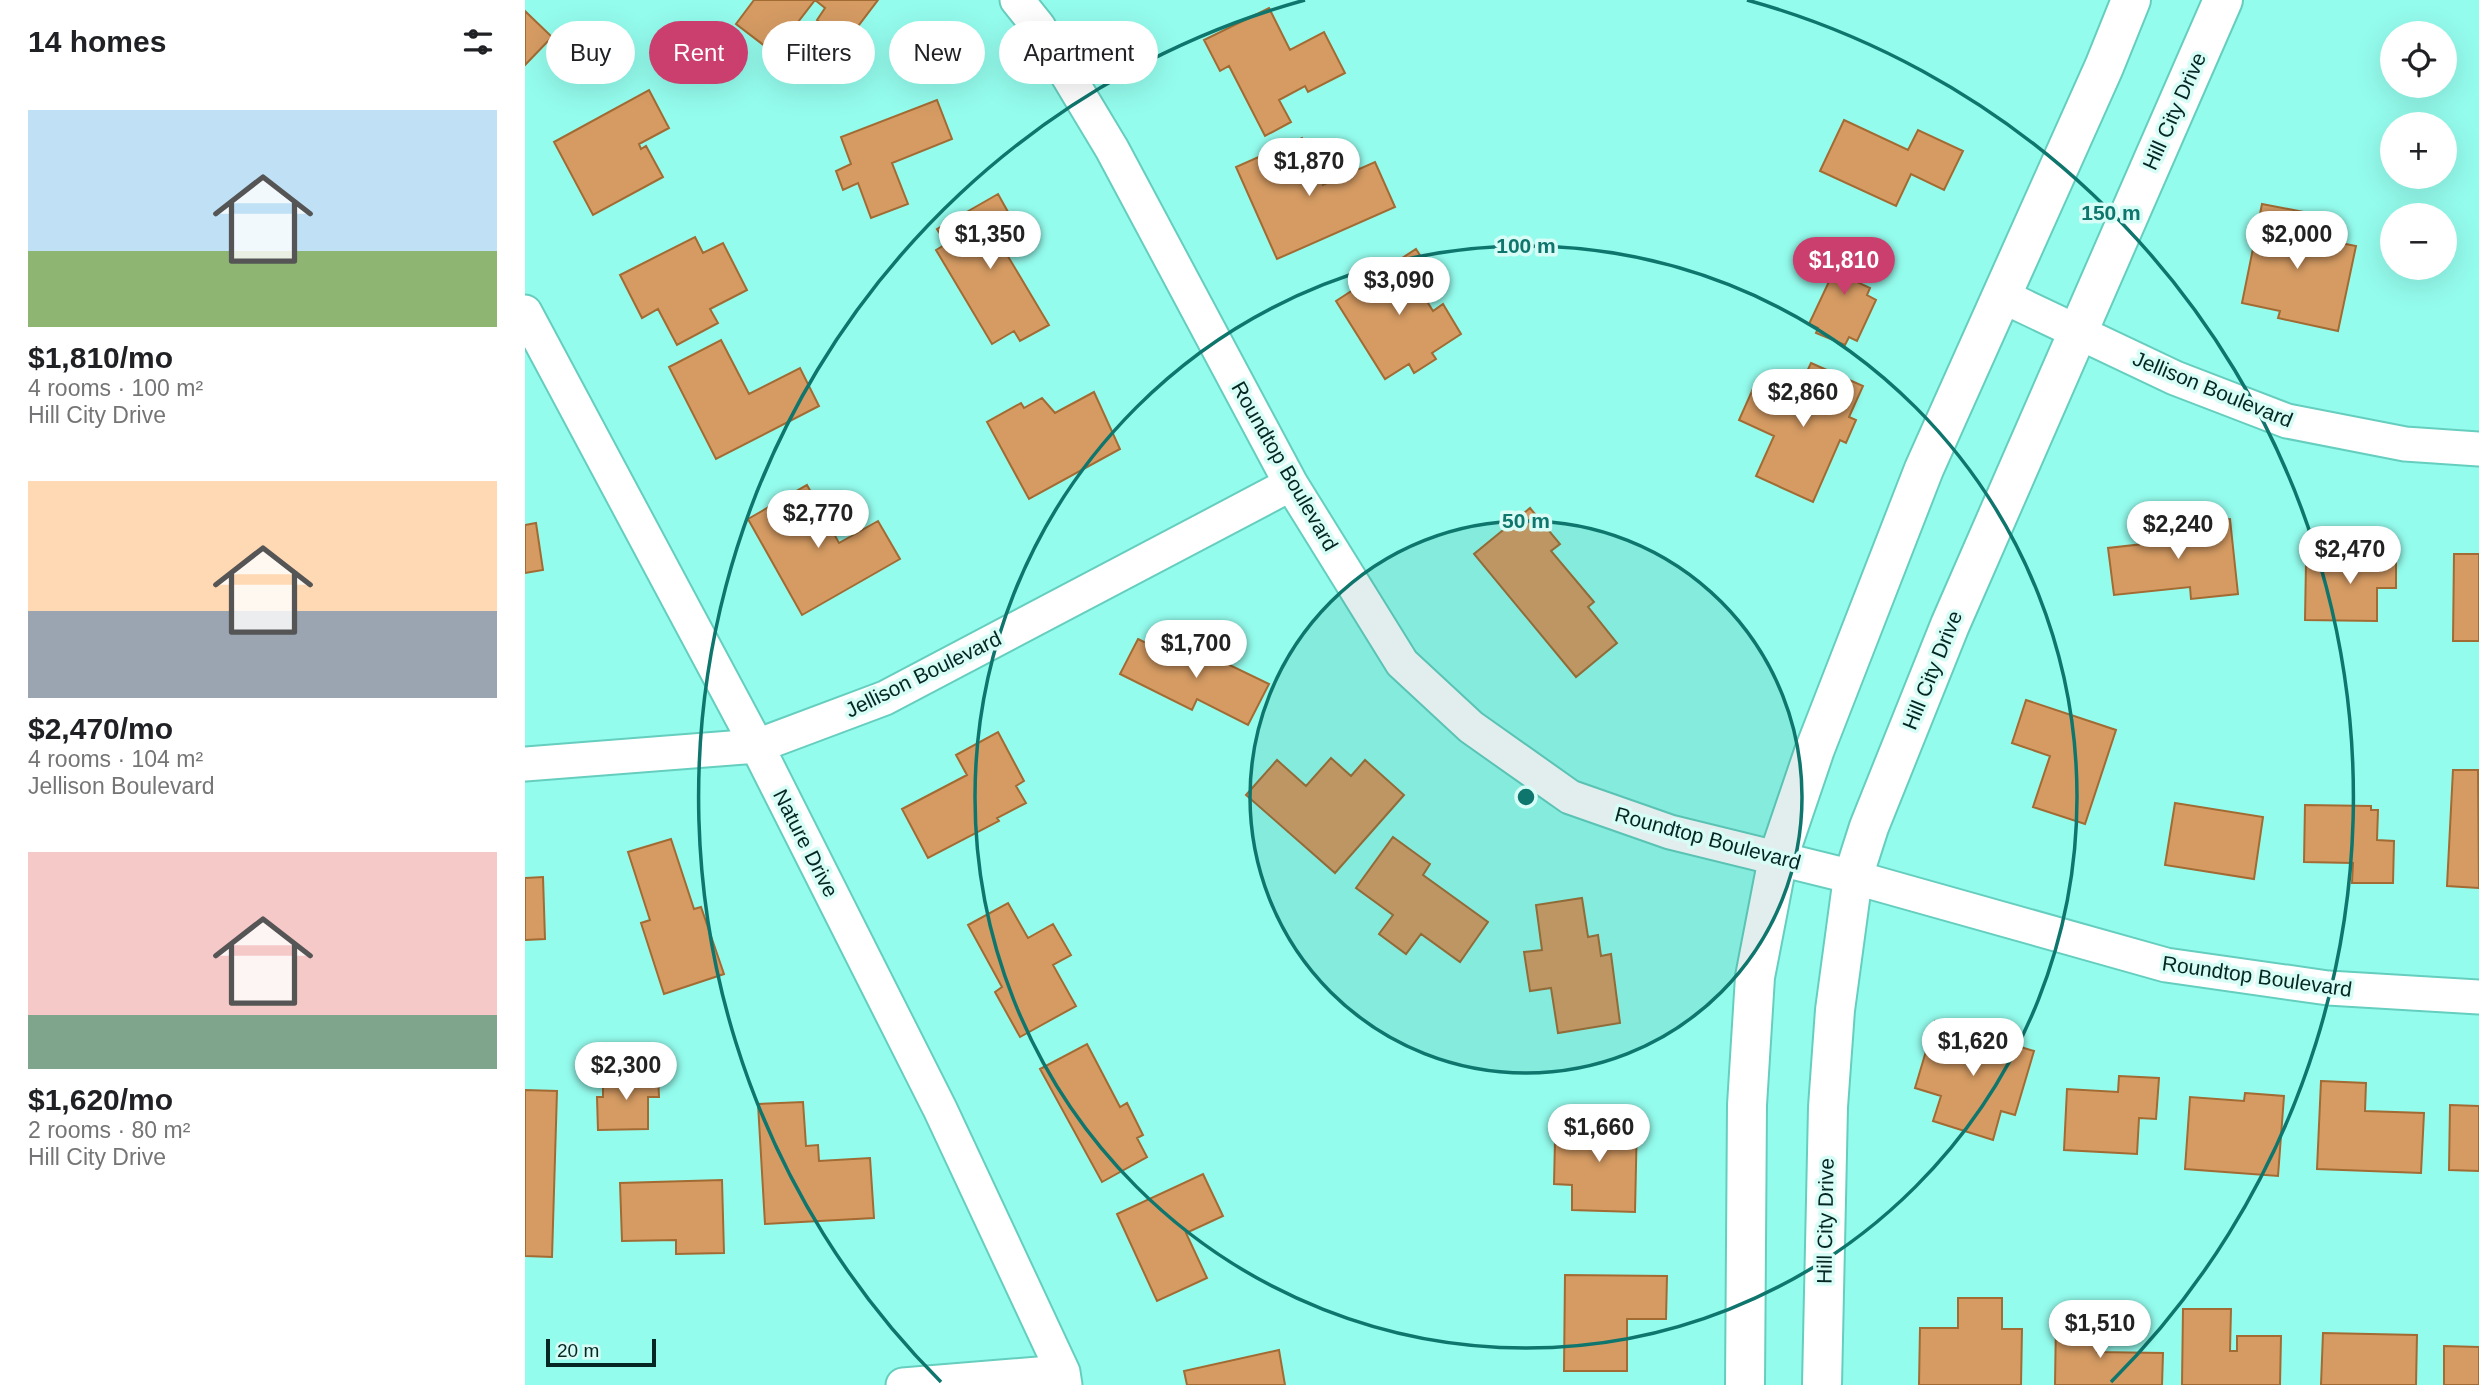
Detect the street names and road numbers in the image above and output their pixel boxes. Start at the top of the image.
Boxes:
street label: Hill City Drive [2138,49,2210,173]
street label: Jellison Boulevard [2130,346,2296,432]
street label: Roundtop Boulevard [1227,377,1343,555]
street label: Hill City Drive [1898,607,1966,733]
street label: Jellison Boulevard [841,626,1005,722]
street label: Nature Drive [769,785,843,901]
street label: Roundtop Boulevard [1613,802,1803,874]
street label: Roundtop Boulevard [2161,951,2353,1001]
street label: Hill City Drive [1812,1158,1838,1284]

